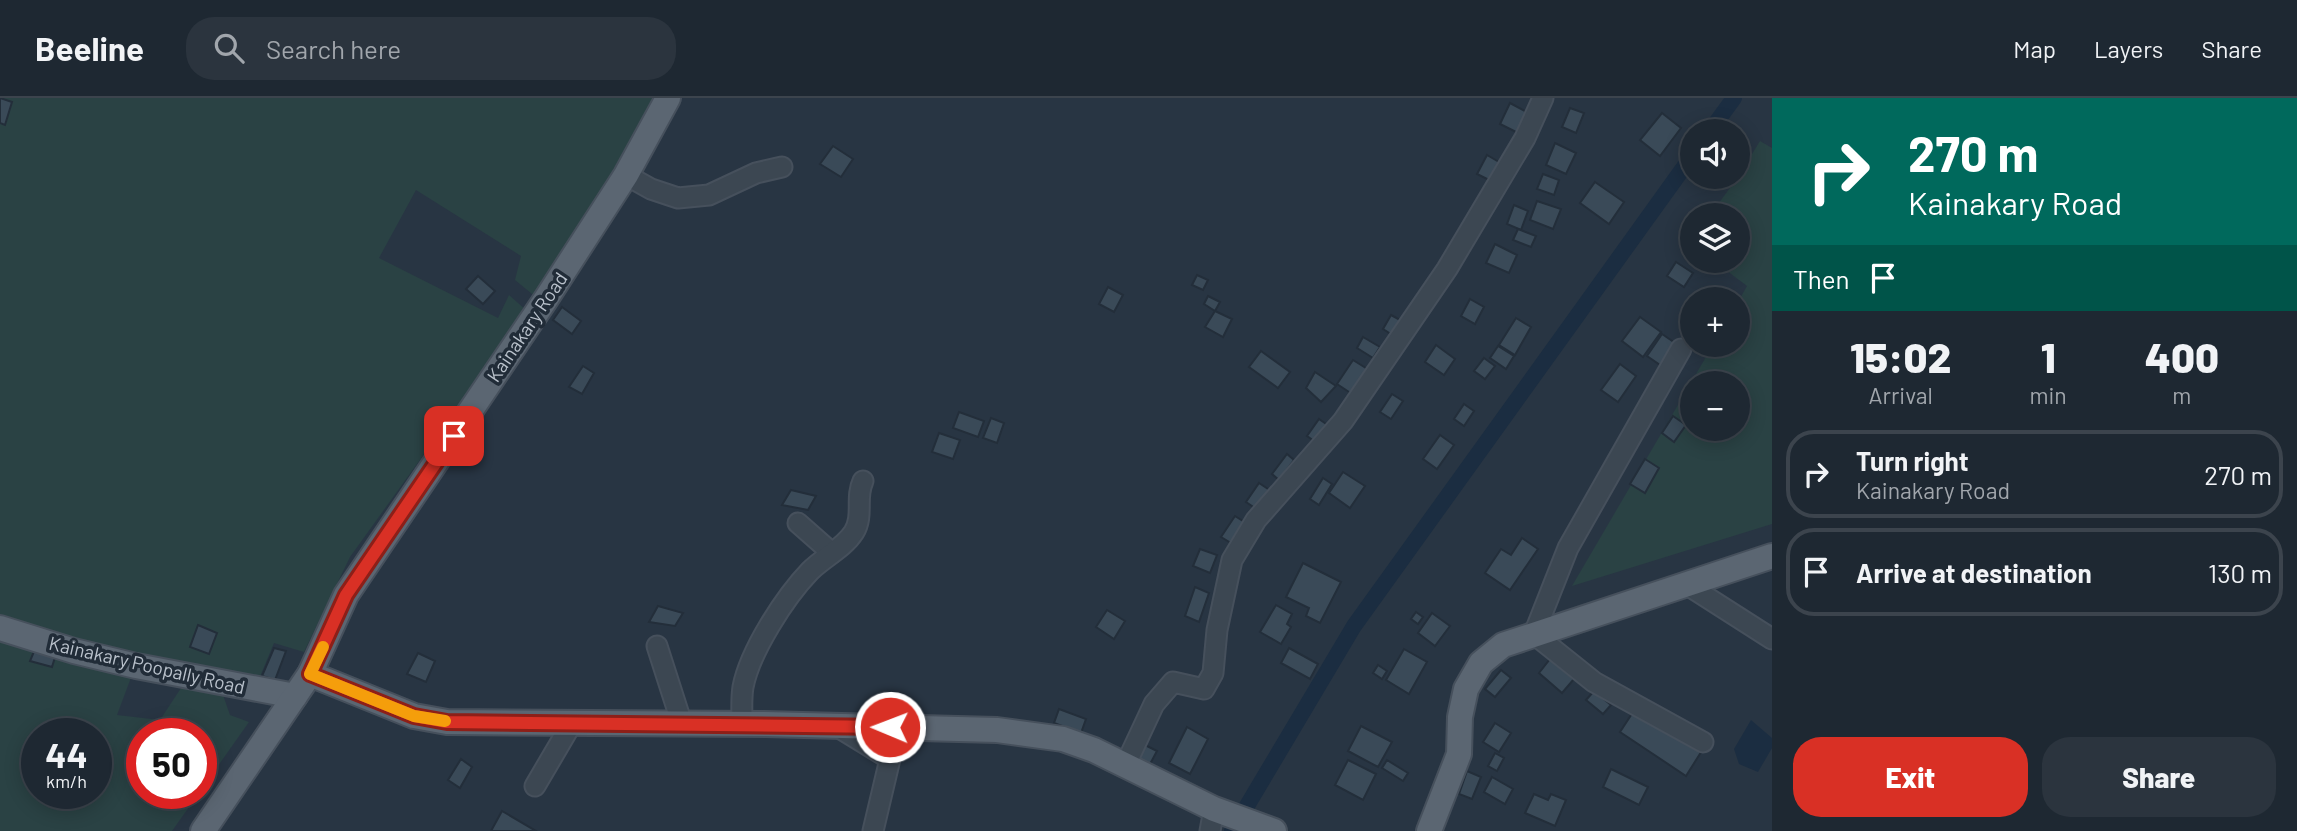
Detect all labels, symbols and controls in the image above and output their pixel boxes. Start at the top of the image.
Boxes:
search box [186,17,676,80]
text: Beeline [35,28,144,68]
icon: search [210,29,248,67]
text: Search here [266,33,401,64]
text: Map [2013,34,2056,63]
text: Layers [2094,34,2163,63]
text: Share [2201,34,2262,63]
map controls [1680,119,1750,441]
button: sound [1680,119,1750,189]
text: 270 m [1908,123,2038,182]
icon: right [1793,126,1884,217]
text: Kainakary Road [1908,183,2122,221]
button: layers [1680,203,1750,273]
icon: arrive [1864,259,1902,297]
text: Then [1793,263,1850,294]
street label: Kainakary Road [481,268,572,386]
button: + [1680,287,1750,357]
text: 15:02 [1850,331,1951,381]
text: 1 [2041,331,2056,381]
text: 400 [2145,331,2219,381]
button: − [1680,371,1750,441]
text: Arrival [1869,381,1933,409]
text: min [2029,381,2067,409]
text: m [2172,381,2191,409]
pin [424,406,484,466]
icon: arrive [435,417,473,455]
text: Turn right [1856,445,1969,476]
icon: right [1797,455,1835,493]
text: 270 m [2204,459,2272,490]
text: Kainakary Road [1856,476,2010,504]
icon: arrive [1797,553,1835,591]
text: Arrive at destination [1856,557,2092,588]
text: 130 m [2208,557,2272,588]
street label: Kainakary Poopally Road [47,631,247,698]
position arrow [853,690,927,764]
speed limit sign: 50 [126,718,217,809]
text: 44 [45,733,88,775]
button: Exit [1793,737,2028,817]
button: Share [2042,737,2276,817]
text: km/h [46,770,87,792]

